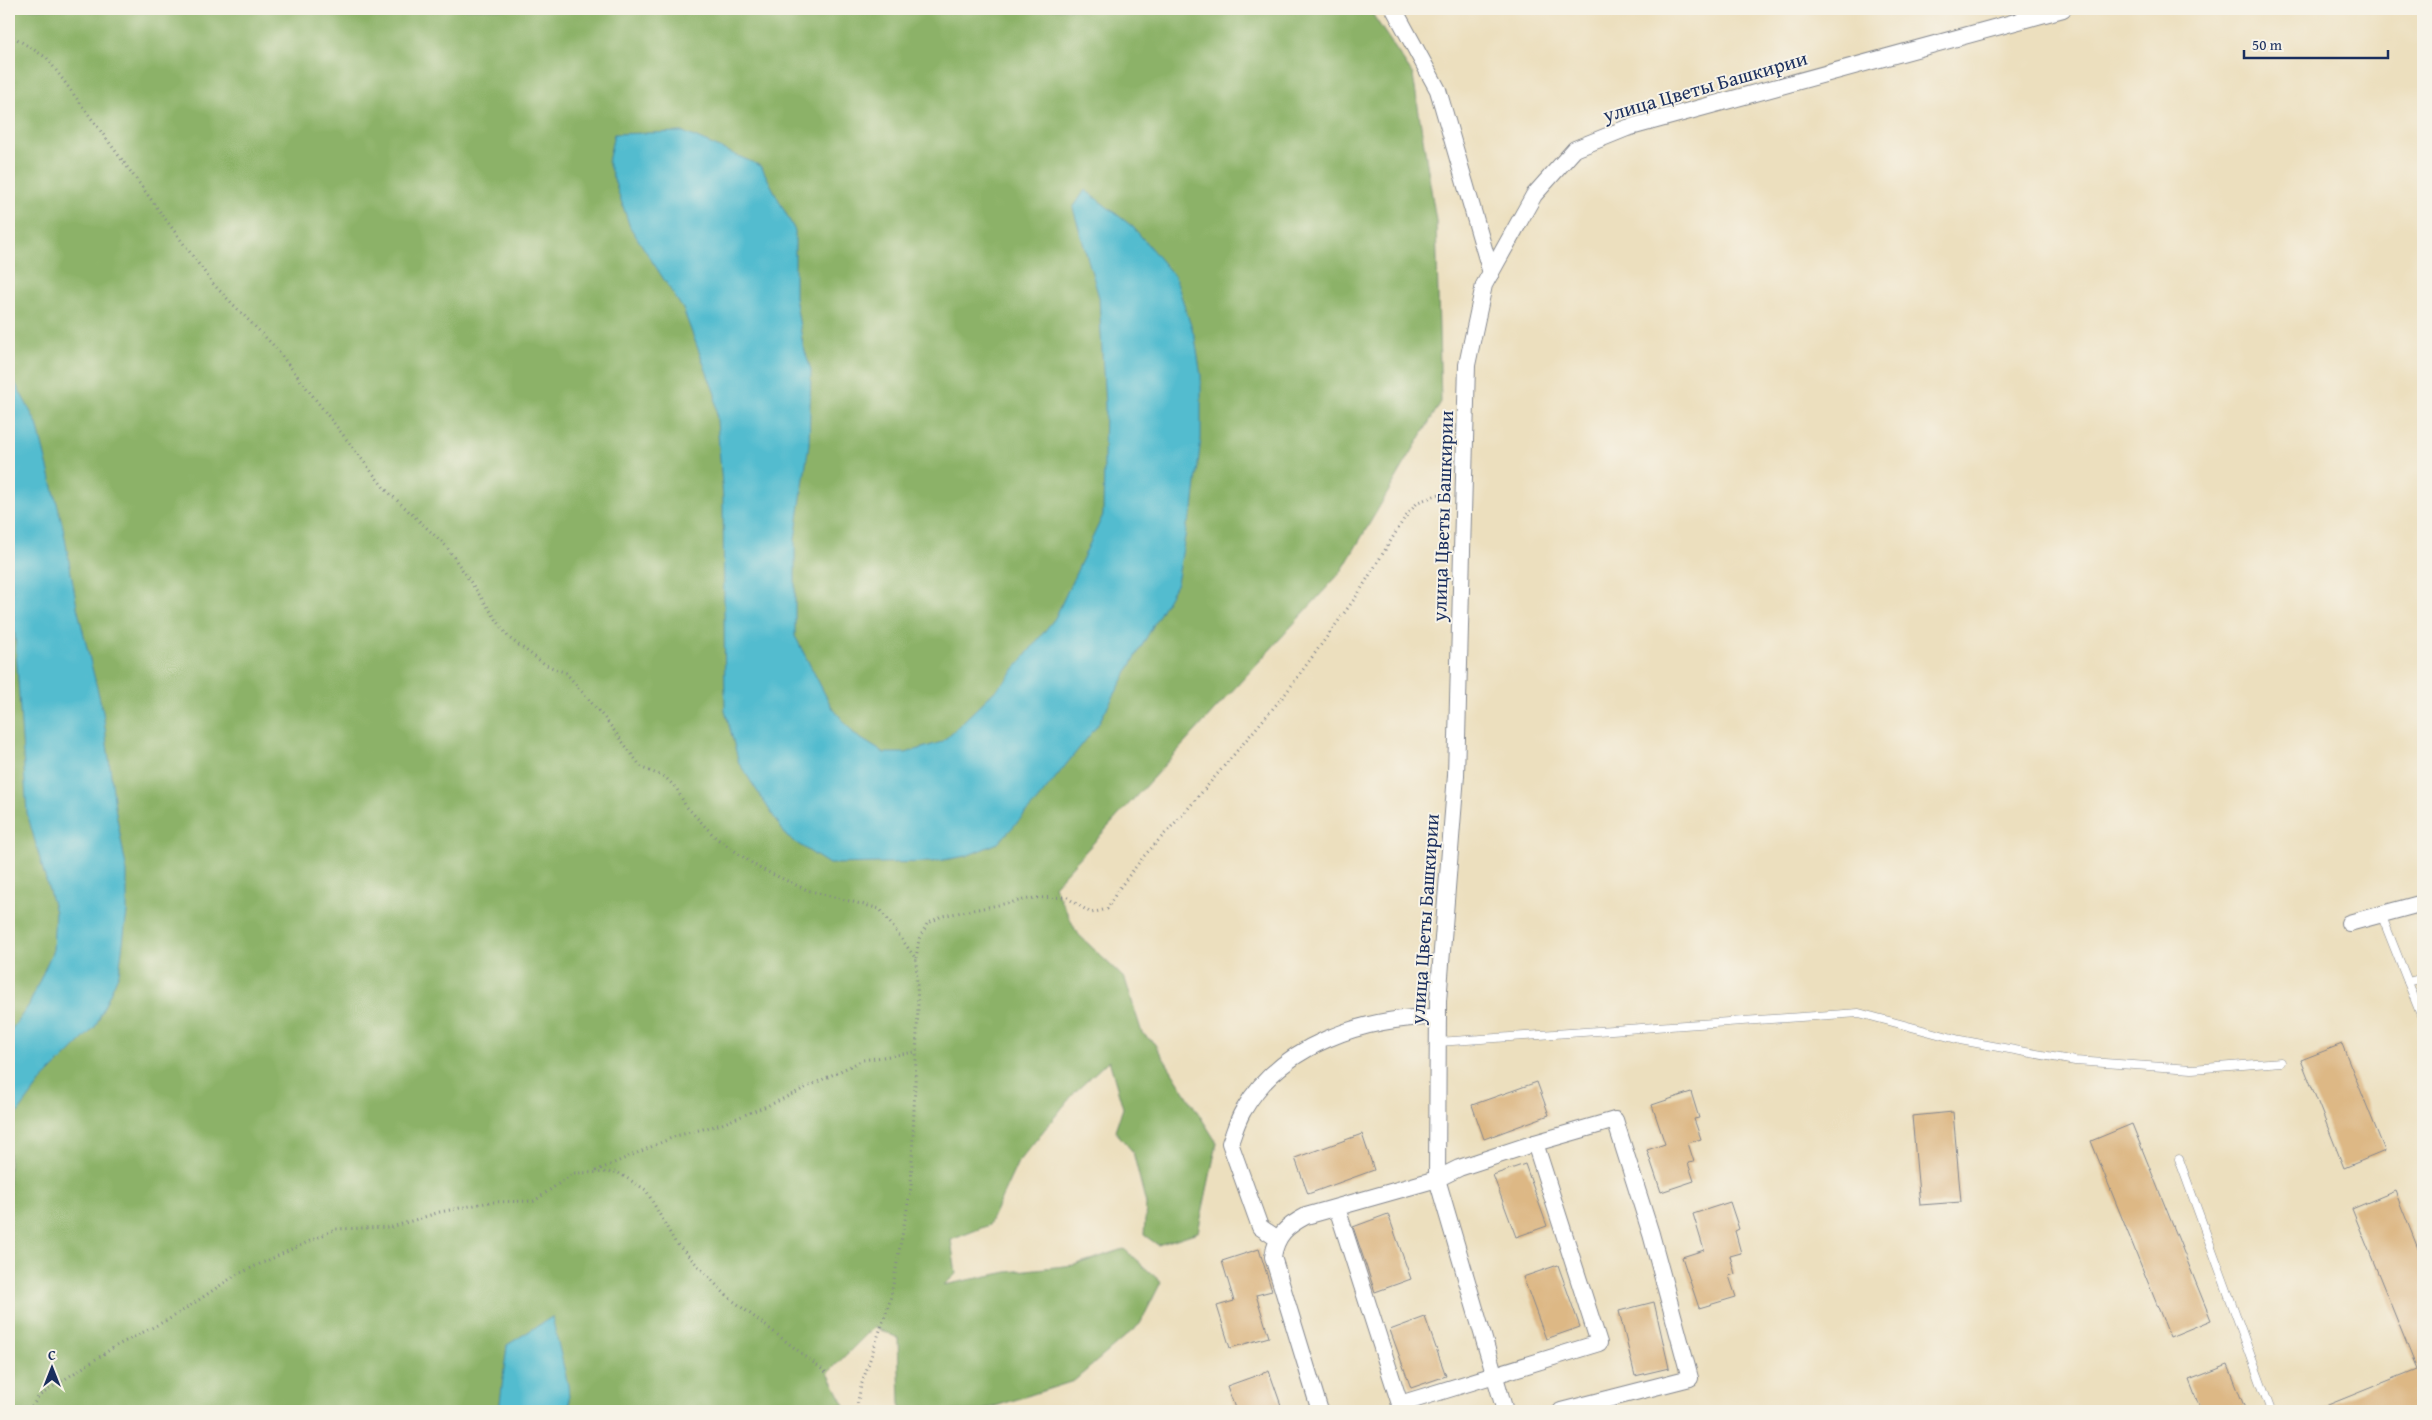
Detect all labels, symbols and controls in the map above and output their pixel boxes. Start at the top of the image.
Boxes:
scale bar [2244,28,2388,60]
text: 50 m [2252,34,2283,55]
street label: улица Цветы Башкирии [1598,43,1811,129]
street label: улица Цветы Башкирии [1424,410,1460,623]
street label: улица Цветы Башкирии [1402,812,1446,1026]
north arrow [28,1342,78,1392]
text: С [48,1345,56,1365]

